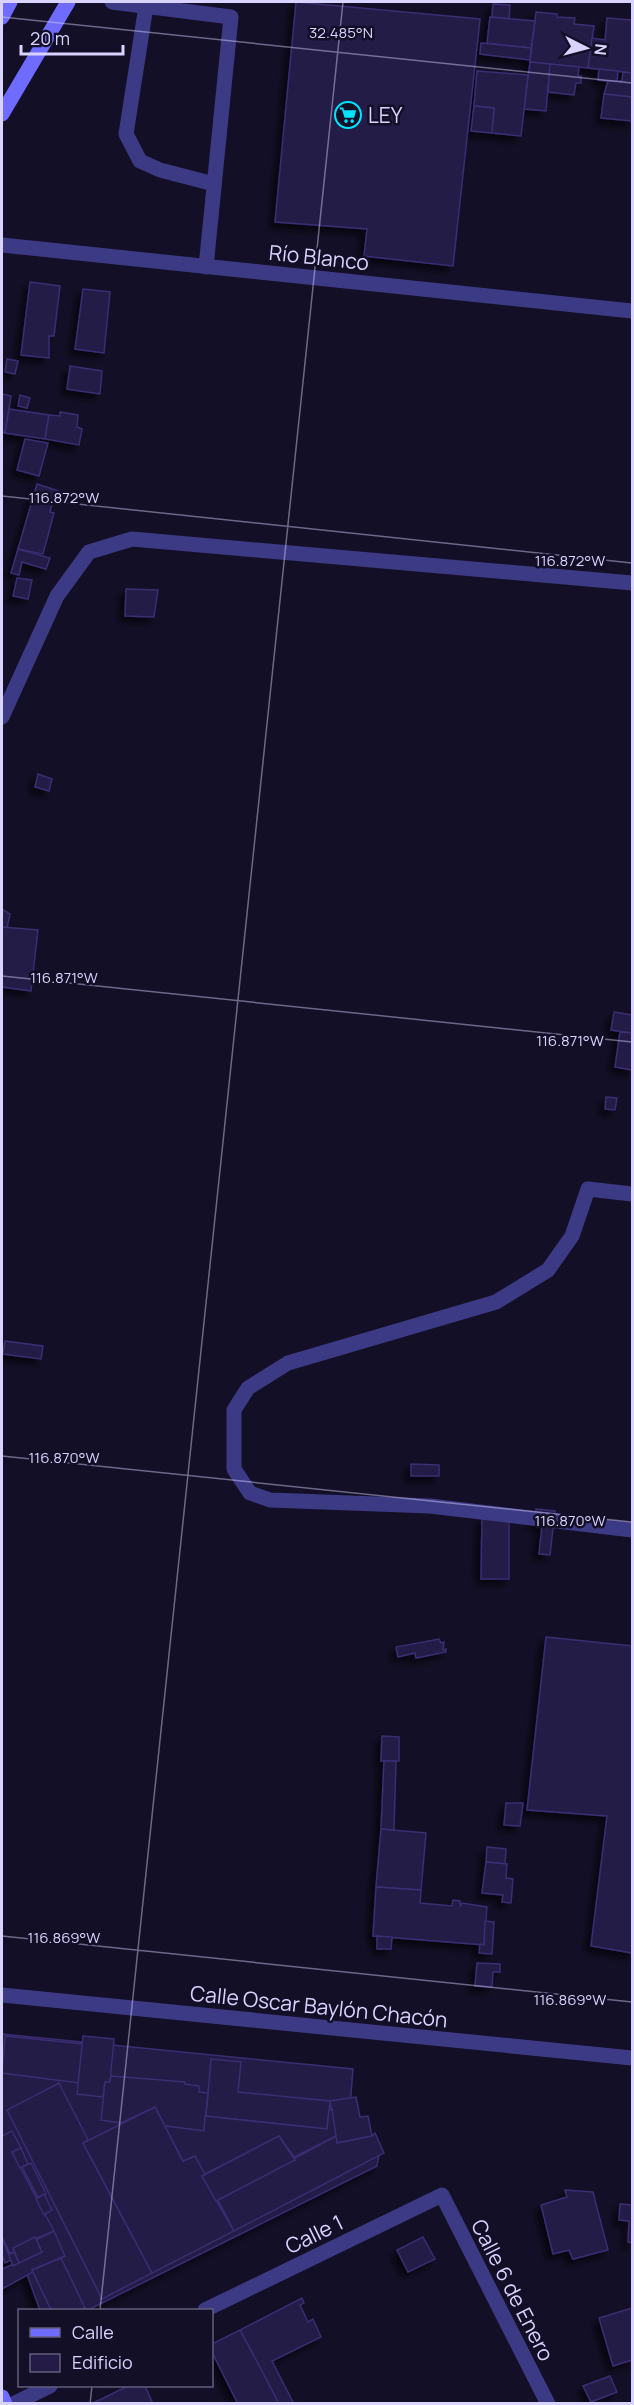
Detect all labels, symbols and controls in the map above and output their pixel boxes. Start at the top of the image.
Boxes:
scale bar [21,18,123,56]
north arrow [556,18,616,78]
text: 32.485°N [309,22,373,43]
text: 20 m [30,26,70,50]
text: N [589,43,612,56]
supermarket icon: LEY [333,100,363,130]
place label: LEY [368,101,403,129]
street label: Río Blanco [268,238,370,276]
text: 116.872°W [29,487,99,508]
text: 116.872°W [535,550,605,571]
text: 116.871°W [30,967,98,988]
text: 116.871°W [536,1030,604,1051]
text: 116.870°W [29,1447,99,1468]
text: 116.870°W [535,1510,605,1531]
text: 116.869°W [28,1927,100,1948]
street label: Calle Oscar Baylón Chacón [189,1979,449,2033]
text: 116.869°W [534,1989,606,2010]
street label: Calle 1 [280,2208,348,2260]
street label: Calle 6 de Enero [465,2214,561,2366]
legend [18,2309,213,2387]
text: Calle [72,2320,114,2344]
text: Edificio [72,2350,133,2374]

